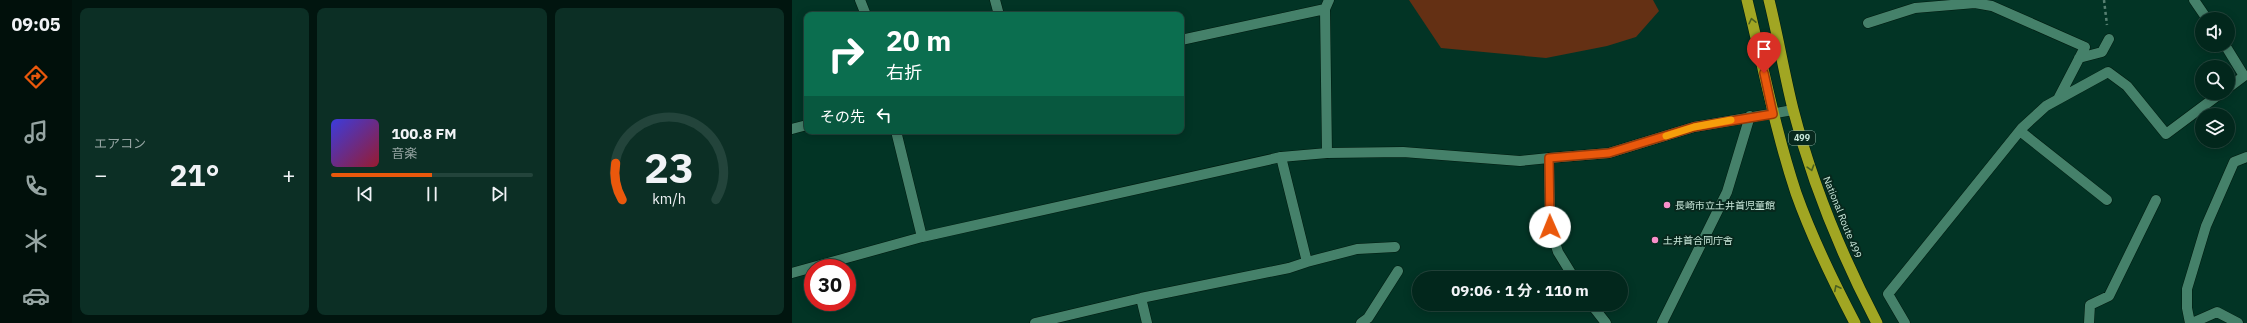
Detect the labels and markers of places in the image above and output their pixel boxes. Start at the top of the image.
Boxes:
pin [1747,32,1781,73]
place label: 長崎市立土井首児童館 [1675,199,1775,212]
marker: 長崎市立土井首児童館 [1662,200,1672,210]
place label: 土井首合同庁舎 [1663,234,1733,247]
marker: 土井首合同庁舎 [1650,235,1660,245]

